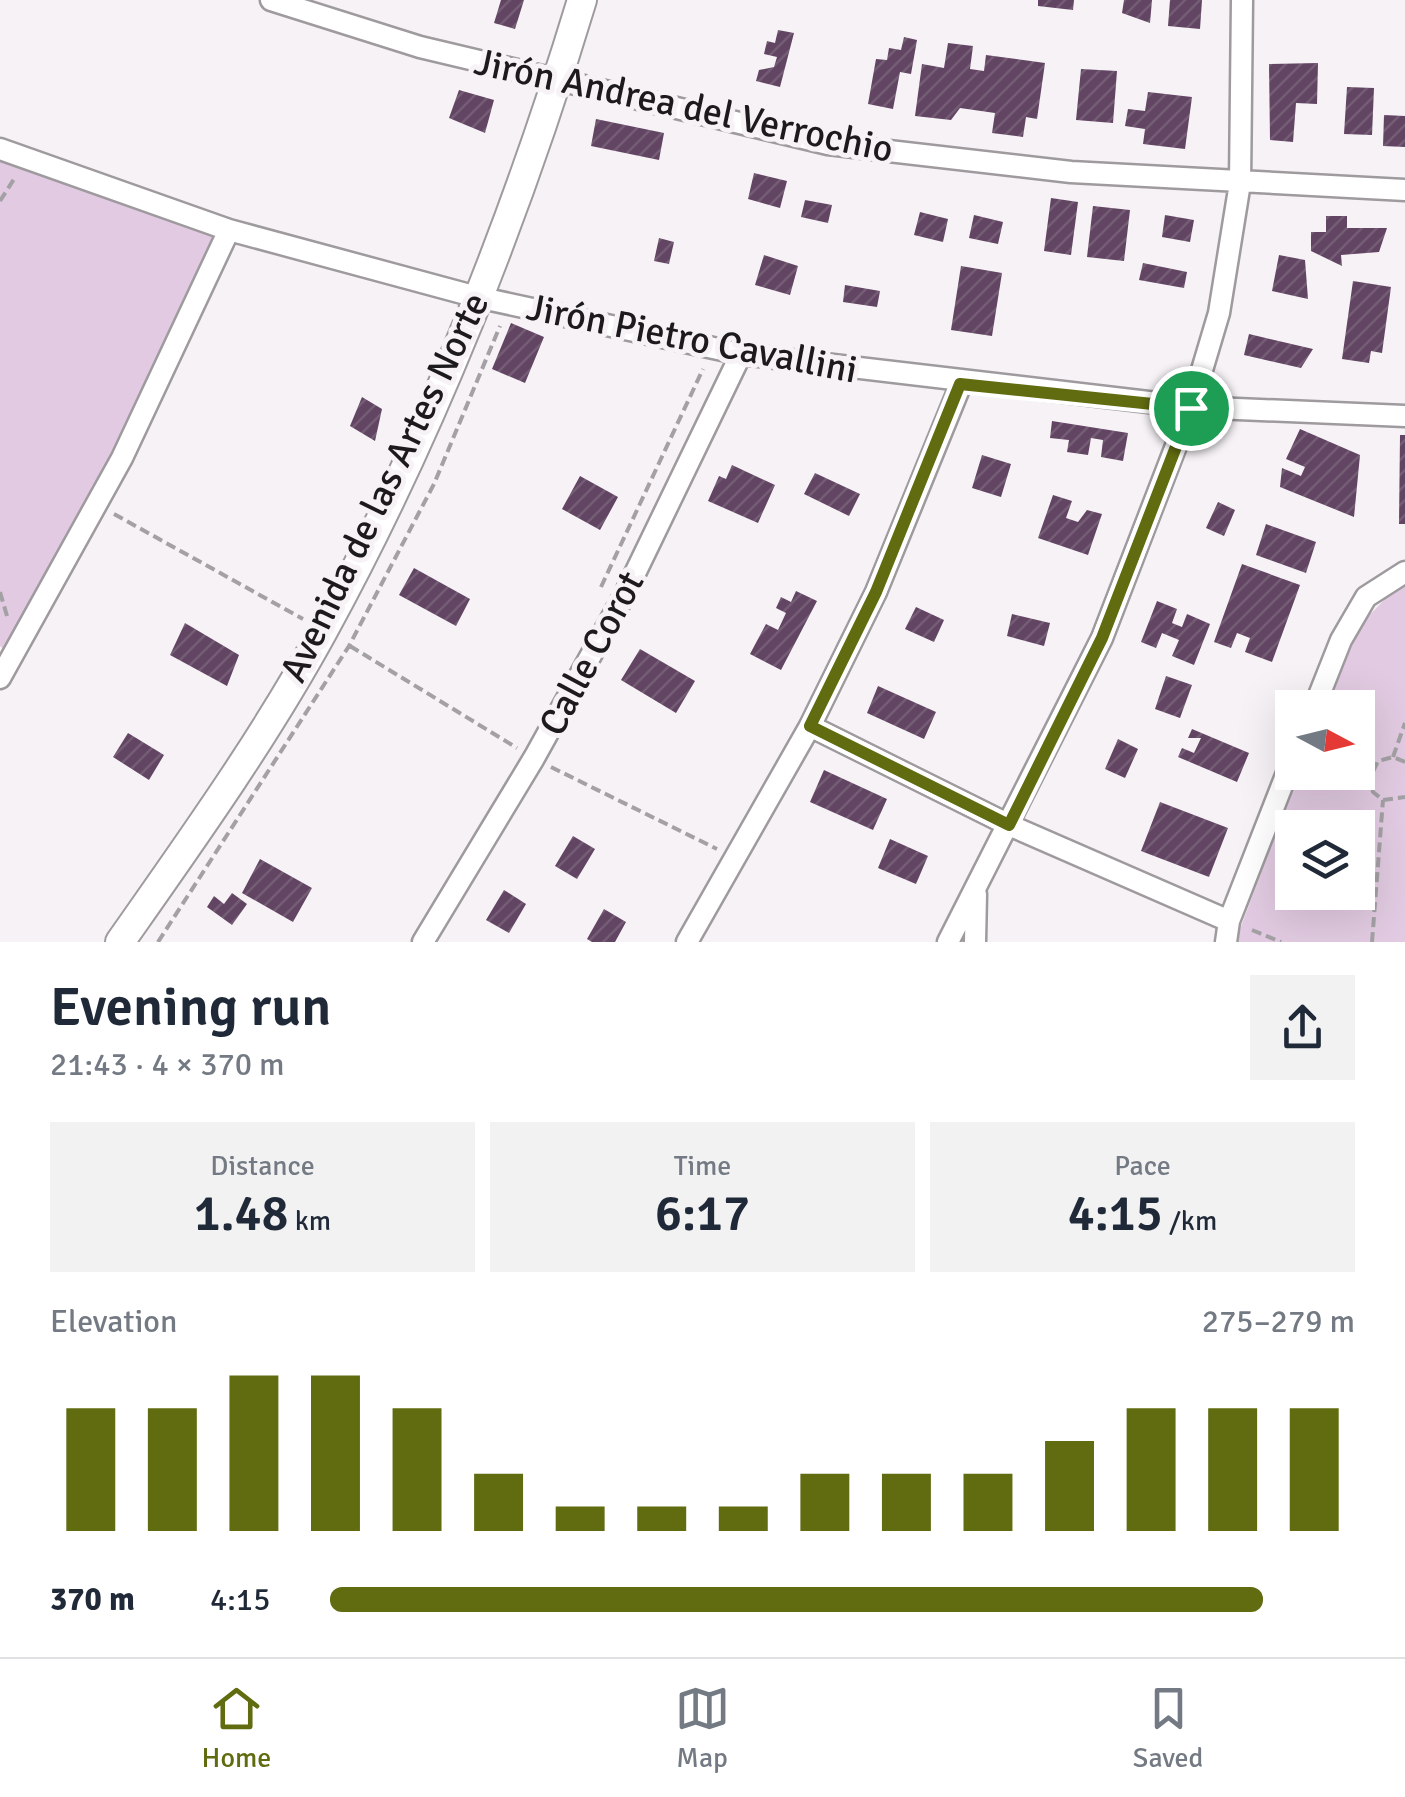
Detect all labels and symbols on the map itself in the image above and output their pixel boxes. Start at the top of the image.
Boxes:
street label: Jirón Andrea del Verrochio [470,38,897,173]
street label: Jirón Pietro Cavallini [523,283,861,394]
street label: Avenida de las Artes Norte [270,285,499,690]
pin [1149,366,1234,451]
street label: Calle Corot [529,563,654,743]
north arrow [1275,690,1375,790]

